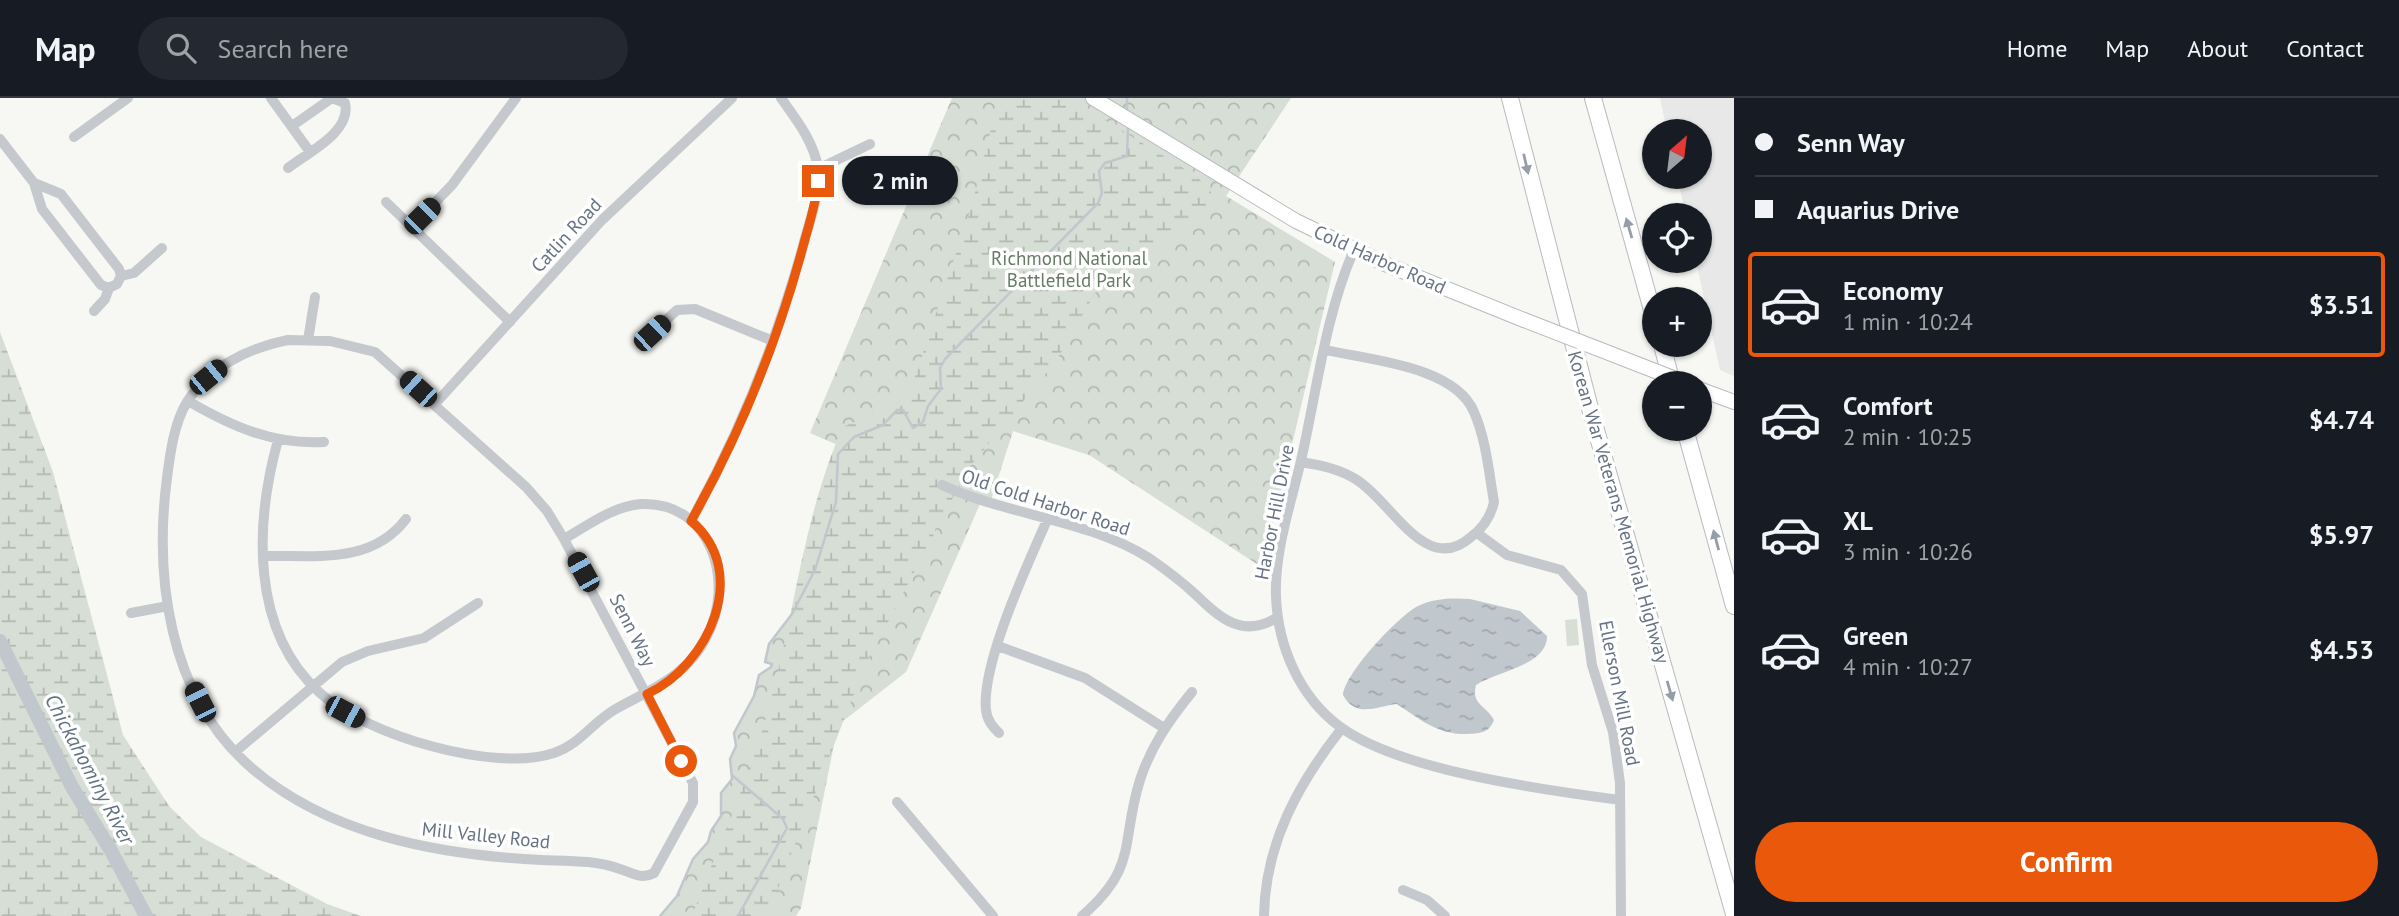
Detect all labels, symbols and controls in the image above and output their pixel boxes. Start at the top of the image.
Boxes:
search box [138,17,628,80]
text: Map [35,27,96,70]
icon: search [162,29,200,67]
text: Search here [218,32,349,65]
text: Home [2007,33,2067,64]
text: Map [2105,33,2149,64]
text: About [2187,33,2248,64]
text: Contact [2286,33,2364,64]
north arrow [1642,119,1712,189]
map controls [1642,119,1712,441]
text: Senn Way [1797,126,1905,159]
one-way arrow [1521,153,1532,175]
callout: 2 min [842,156,958,206]
route end [802,165,834,197]
text: 2 min [872,166,928,195]
street label: Catlin Road [526,193,606,277]
text: Aquarius Drive [1797,193,1959,226]
car [400,194,445,238]
button: locate [1642,203,1712,273]
one-way arrow [1623,217,1633,238]
street label: Cold Harbor Road [1310,219,1450,299]
park label: Richmond National Battlefield Park [991,246,1147,292]
icon: car [1759,273,1822,336]
text: Economy [1843,274,1943,307]
button: + [1642,287,1712,357]
text: $3.51 [2309,288,2374,321]
text: 1 min · 10:24 [1843,307,1973,336]
car [630,311,675,355]
street label: Korean War Veterans Memorial Highway [1563,348,1675,666]
car [186,356,231,398]
car [396,367,441,411]
button: − [1642,371,1712,441]
icon: car [1759,388,1822,451]
text: Comfort [1843,389,1933,422]
text: $4.74 [2309,403,2374,436]
text: 2 min · 10:25 [1843,422,1973,451]
street label: Harbor Hill Drive [1249,442,1299,582]
street label: Old Cold Harbor Road [959,463,1133,541]
icon: car [1759,503,1822,566]
text: XL [1843,504,1873,537]
text: $5.97 [2309,518,2374,551]
one-way arrow [1710,529,1721,551]
text: 3 min · 10:26 [1843,537,1973,566]
car [564,549,603,595]
street label: Senn Way [604,590,662,671]
street label: Ellerson Mill Road [1594,618,1646,768]
icon: car [1759,618,1822,681]
text: Green [1843,619,1908,652]
text: $4.53 [2309,633,2374,666]
text: 4 min · 10:27 [1843,652,1973,681]
car [182,679,219,725]
one-way arrow [1666,681,1676,702]
water label: Chickahominy River [39,689,142,851]
car [322,693,369,731]
route start [665,745,697,777]
street label: Mill Valley Road [421,816,551,854]
button: Confirm [1755,822,2378,902]

